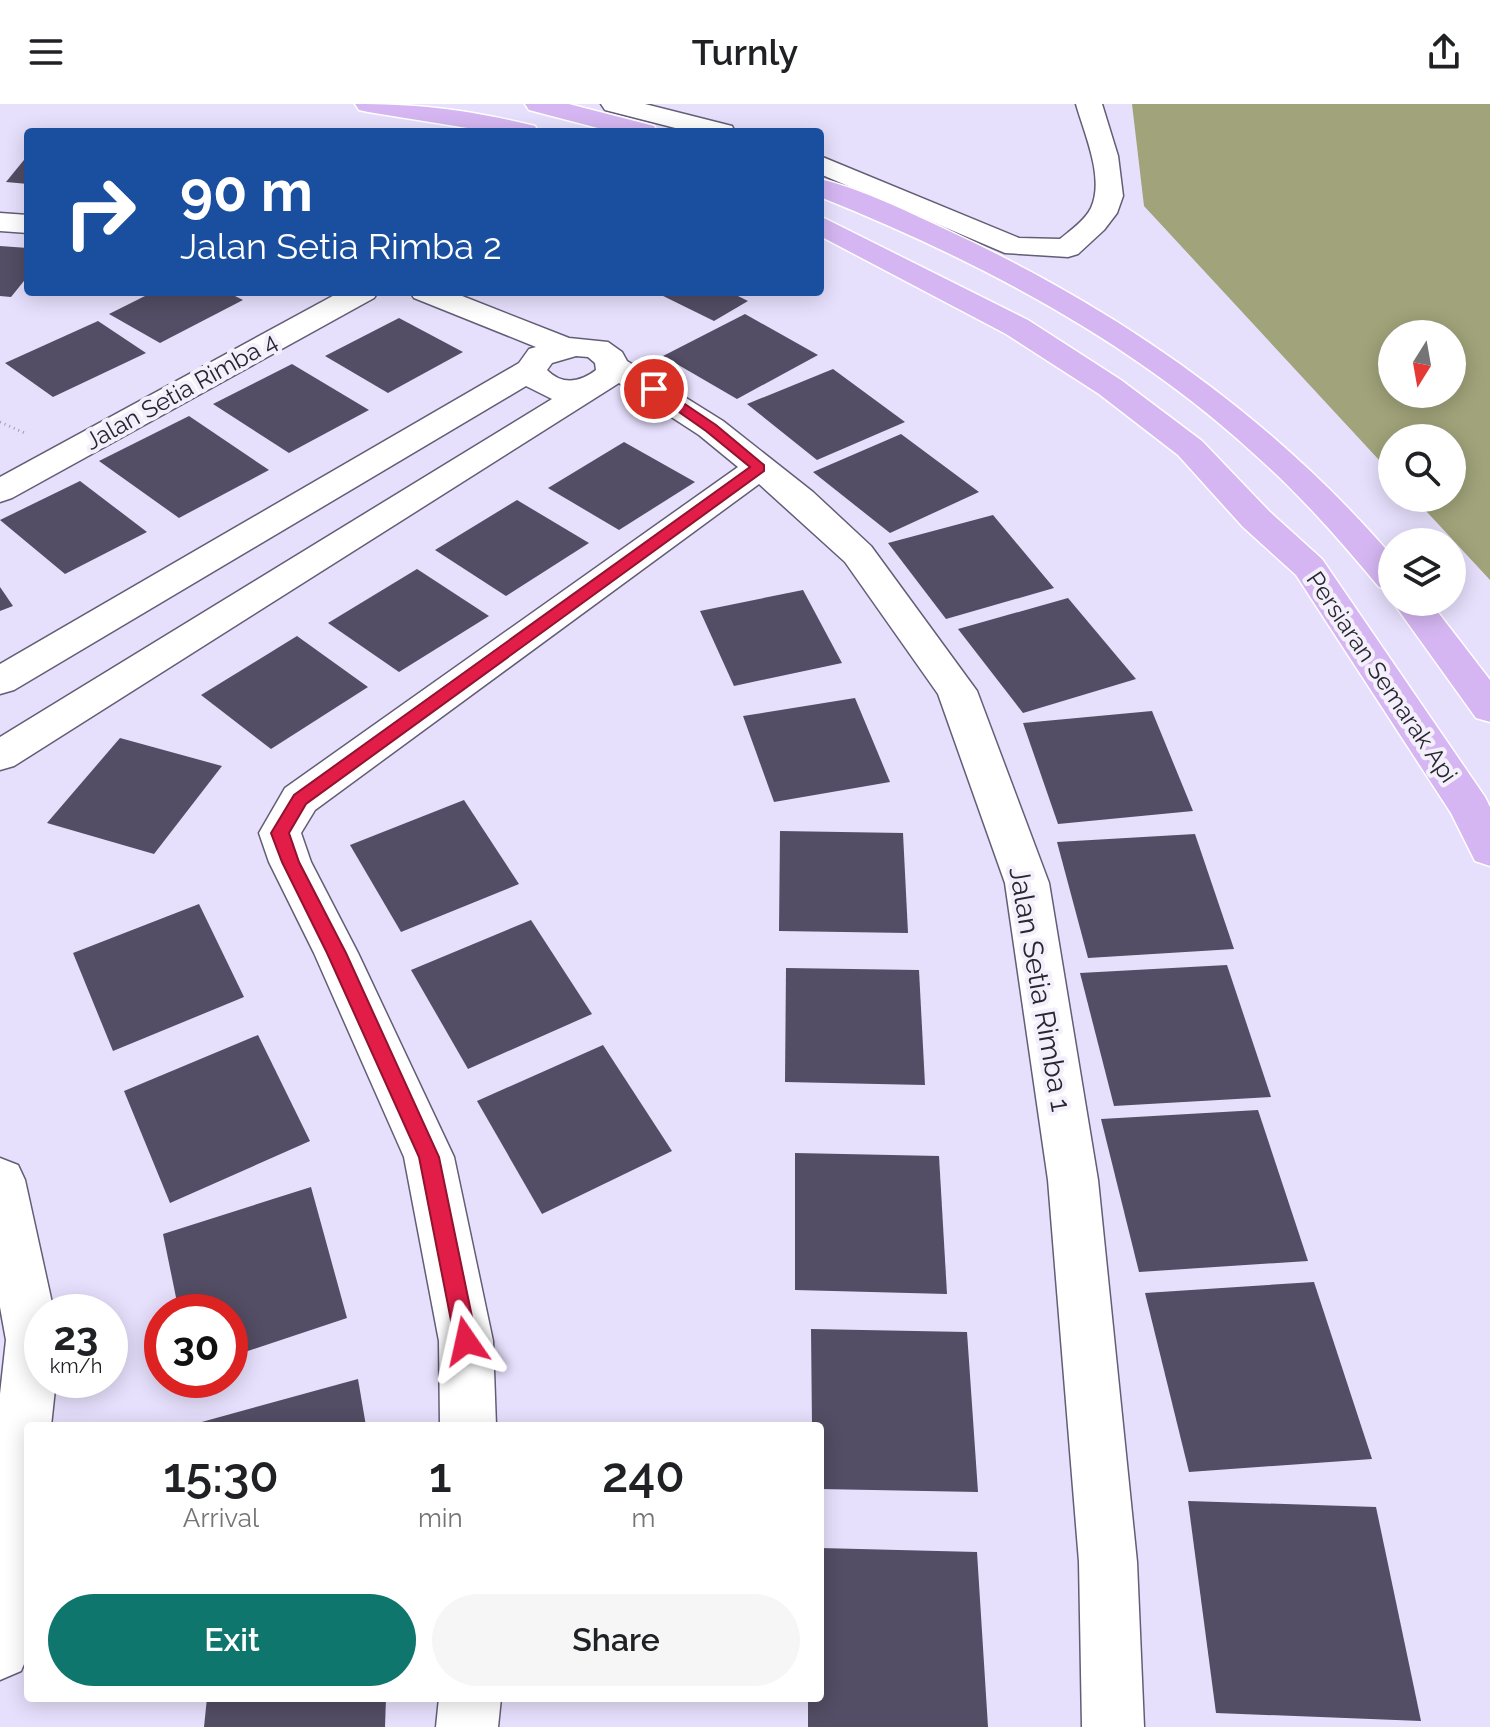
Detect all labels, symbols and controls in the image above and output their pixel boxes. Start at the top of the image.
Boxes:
icon: menu [24,30,68,74]
icon: share [1422,30,1466,74]
text: Turnly [692,31,798,73]
text: 90 m [180,158,313,224]
icon: right [48,160,152,264]
text: Jalan Setia Rimba 2 [180,225,502,267]
north arrow [1378,320,1466,408]
map controls [1378,320,1466,616]
street label: Jalan Setia Rimba 4 [80,326,282,456]
pin [620,355,688,423]
icon: arrive [632,367,676,411]
button: search [1378,424,1466,512]
button: layers [1378,528,1466,616]
street label: Persiaran Semarak Api [1301,566,1463,788]
street label: Jalan Setia Rimba 1 [1002,864,1078,1114]
speed limit sign: 30 [144,1294,248,1398]
position arrow [424,1299,508,1383]
text: 23 [54,1312,98,1359]
text: km/h [50,1354,102,1378]
text: 15:30 [163,1447,279,1503]
text: 1 [429,1447,452,1503]
text: 240 [602,1447,685,1503]
text: Arrival [183,1503,259,1533]
text: min [418,1503,463,1533]
text: m [631,1503,655,1533]
button: Exit [48,1594,416,1686]
button: Share [432,1594,800,1686]

